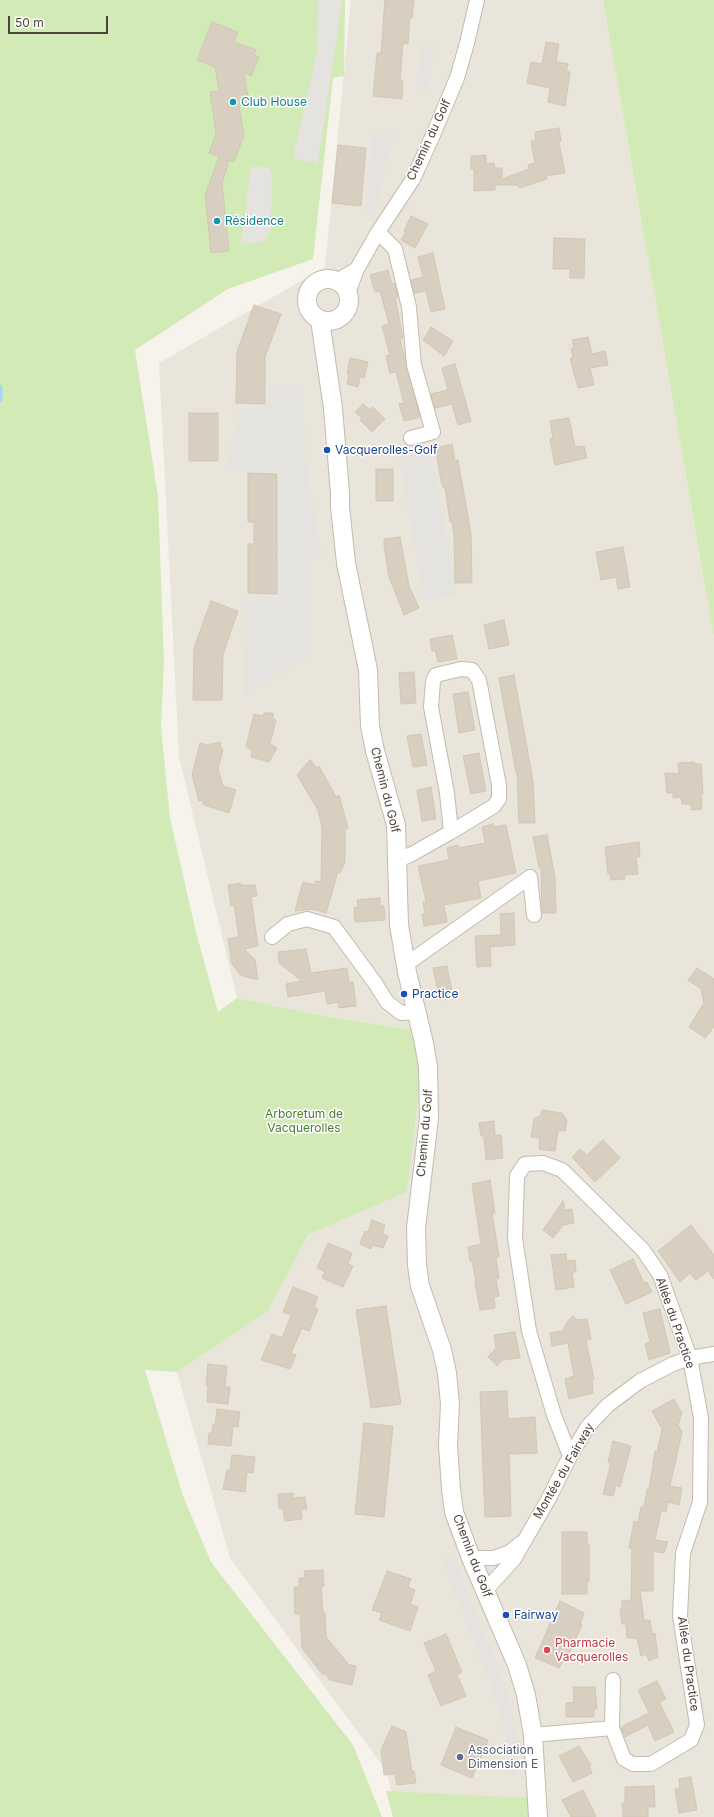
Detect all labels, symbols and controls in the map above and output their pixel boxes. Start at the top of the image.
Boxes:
scale bar [10,8,110,34]
text: 50 m [15,15,44,30]
place label: Club House [241,95,307,109]
marker: Club House [228,97,238,107]
street label: Chemin du Golf [404,97,454,183]
place label: Résidence [225,214,284,228]
marker: Résidence [212,216,222,226]
place label: Vacquerolles-Golf [335,443,437,457]
marker: Vacquerolles-Golf [322,445,332,455]
street label: Chemin du Golf [367,746,403,834]
place label: Practice [412,987,458,1001]
marker: Practice [399,989,409,999]
street label: Chemin du Golf [414,1089,436,1177]
park label: Arboretum de Vacquerolles [265,1107,343,1135]
street label: Allée du Practice [653,1275,697,1371]
street label: Montée du Fairway [531,1421,597,1521]
street label: Chemin du Golf [450,1512,494,1600]
place label: Fairway [514,1608,558,1622]
marker: Fairway [501,1610,511,1620]
street label: Allée du Practice [674,1616,702,1712]
place label: Pharmacie Vacquerolles [555,1636,628,1664]
marker: Pharmacie Vacquerolles [542,1645,552,1655]
place label: Association Dimension E [468,1743,538,1771]
marker: Association Dimension E [455,1752,465,1762]

